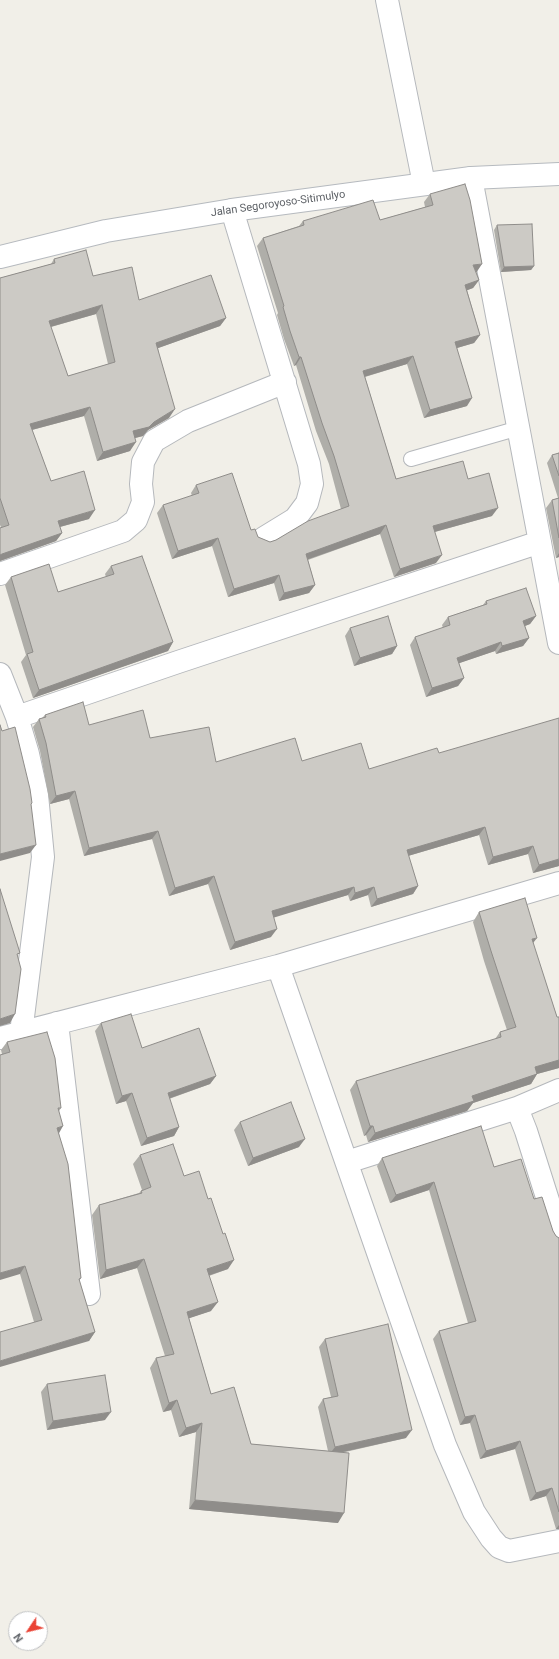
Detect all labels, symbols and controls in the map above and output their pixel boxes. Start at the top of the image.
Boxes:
street label: Jalan Segoroyoso-Sitimulyo [210,188,346,220]
north arrow [8,1611,48,1651]
text: N [11,1631,26,1645]

